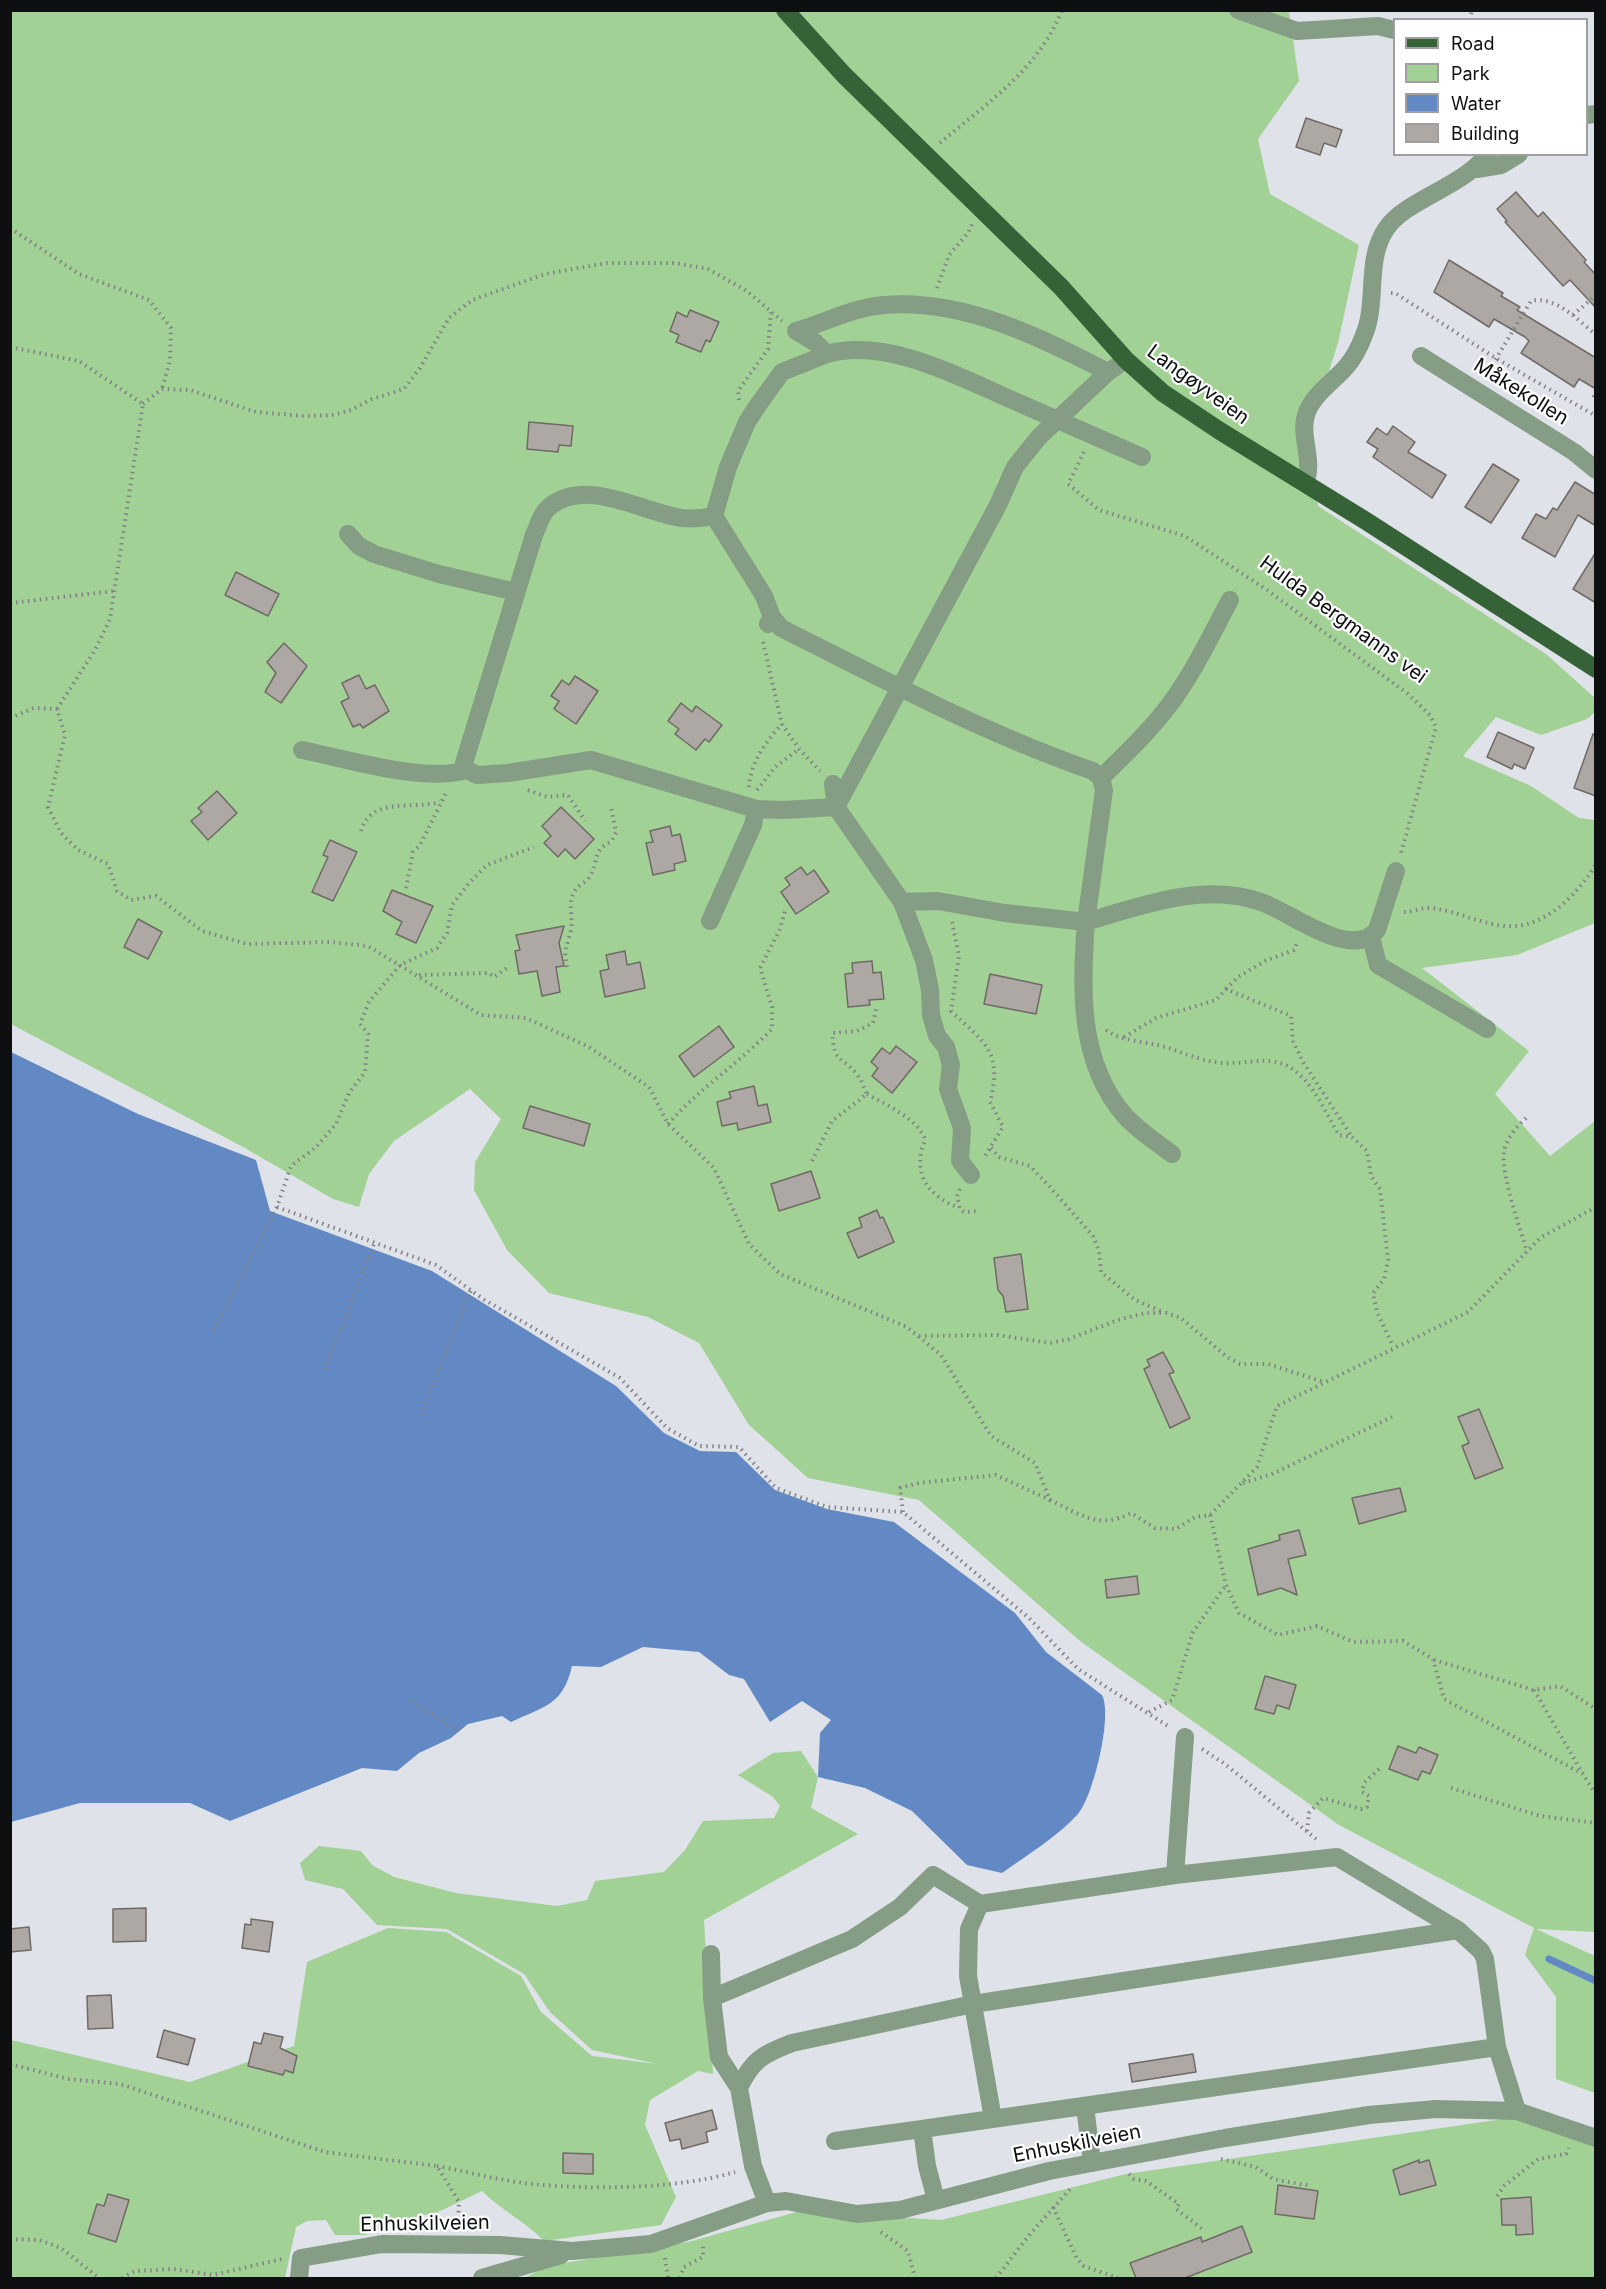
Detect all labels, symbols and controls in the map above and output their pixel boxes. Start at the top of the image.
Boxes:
legend [1393,18,1588,156]
text: Road [1451,33,1494,54]
text: Park [1451,63,1490,84]
text: Water [1451,93,1501,114]
text: Building [1451,123,1519,144]
street label: Langøyveien [1142,340,1254,430]
street label: Måkekollen [1469,353,1573,431]
street label: Hulda Bergmanns vei [1255,551,1431,689]
street label: Enhuskilveien [1011,2120,1143,2168]
street label: Enhuskilveien [360,2211,490,2237]

